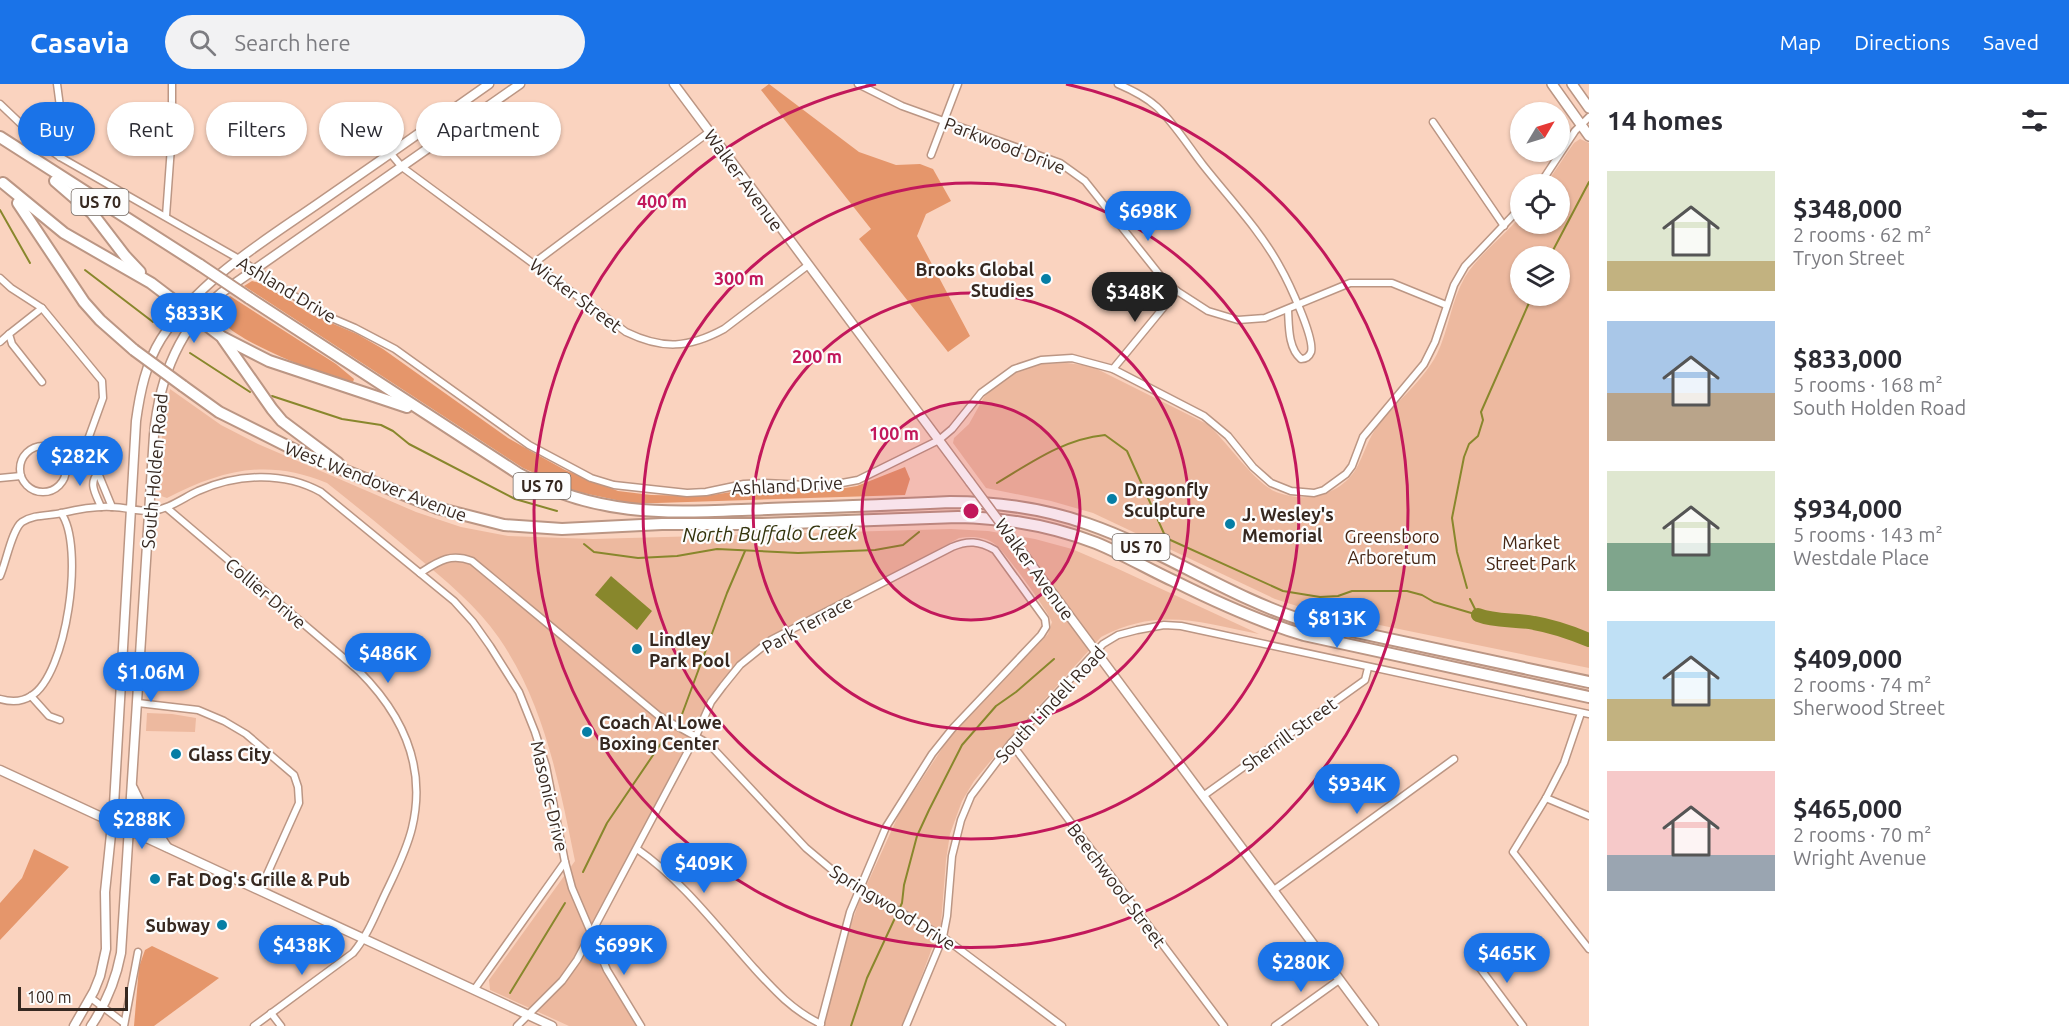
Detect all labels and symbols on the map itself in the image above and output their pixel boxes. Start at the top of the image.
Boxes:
north arrow [1510,102,1570,162]
street label: Parkwood Drive [942,113,1068,177]
street label: Walker Avenue [700,125,788,235]
road number: US 70 [72,189,128,215]
text: 400 m [637,191,687,211]
pin: $698K [1106,191,1190,242]
street label: Ashland Drive [234,252,340,326]
street label: Wicker Street [526,254,626,336]
place label: Brooks Global Studies [916,259,1035,300]
text: 300 m [714,268,764,288]
marker: Brooks Global Studies [1039,272,1053,286]
pin: $348K [1093,272,1177,323]
pin: $833K [152,293,236,344]
text: 200 m [792,346,842,366]
street label: South Holden Road [137,392,171,550]
text: 100 m [869,423,919,443]
pin: $282K [38,436,122,487]
street label: West Wendover Avenue [282,437,470,525]
street label: Ashland Drive [731,472,843,498]
road number: US 70 [514,473,570,499]
place label: Dragonfly Sculpture [1124,479,1209,520]
marker: Dragonfly Sculpture [1105,492,1119,506]
centre of rings [961,501,981,521]
place label: J. Wesley's Memorial [1242,504,1334,545]
street label: Walker Avenue [991,514,1079,624]
marker: J. Wesley's Memorial [1223,517,1237,531]
water label: North Buffalo Creek [682,520,859,546]
park label: Greensboro Arboretum [1344,526,1440,567]
park label: Market Street Park [1486,532,1576,573]
road number: US 70 [1112,534,1170,560]
street label: Collier Drive [222,554,310,632]
street label: Park Terrace [758,591,856,657]
pin: $813K [1295,598,1379,649]
place label: Lindley Park Pool [649,629,730,670]
pin: $486K [346,633,430,684]
marker: Lindley Park Pool [630,642,644,656]
street label: South Lindell Road [991,642,1109,766]
pin: $1.06M [102,652,200,703]
street label: Sherrill Street [1238,693,1340,775]
place label: Coach Al Lowe Boxing Center [599,712,722,753]
marker: Coach Al Lowe Boxing Center [580,725,594,739]
street label: Masonic Drive [528,739,572,853]
place label: Glass City [188,744,272,764]
marker: Glass City [169,747,183,761]
pin: $934K [1315,764,1399,815]
pin: $288K [100,799,184,850]
street label: Beechwood Street [1064,819,1170,951]
pin: $409K [662,843,746,894]
street label: Springwood Drive [827,860,959,954]
place label: Fat Dog's Grille & Pub [167,869,350,889]
marker: Fat Dog's Grille & Pub [148,872,162,886]
place label: Subway [146,915,210,935]
marker: Subway [215,918,229,932]
pin: $438K [260,925,344,976]
pin: $699K [582,925,666,976]
pin: $465K [1465,933,1549,984]
pin: $280K [1259,942,1343,993]
scale bar [18,984,128,1012]

